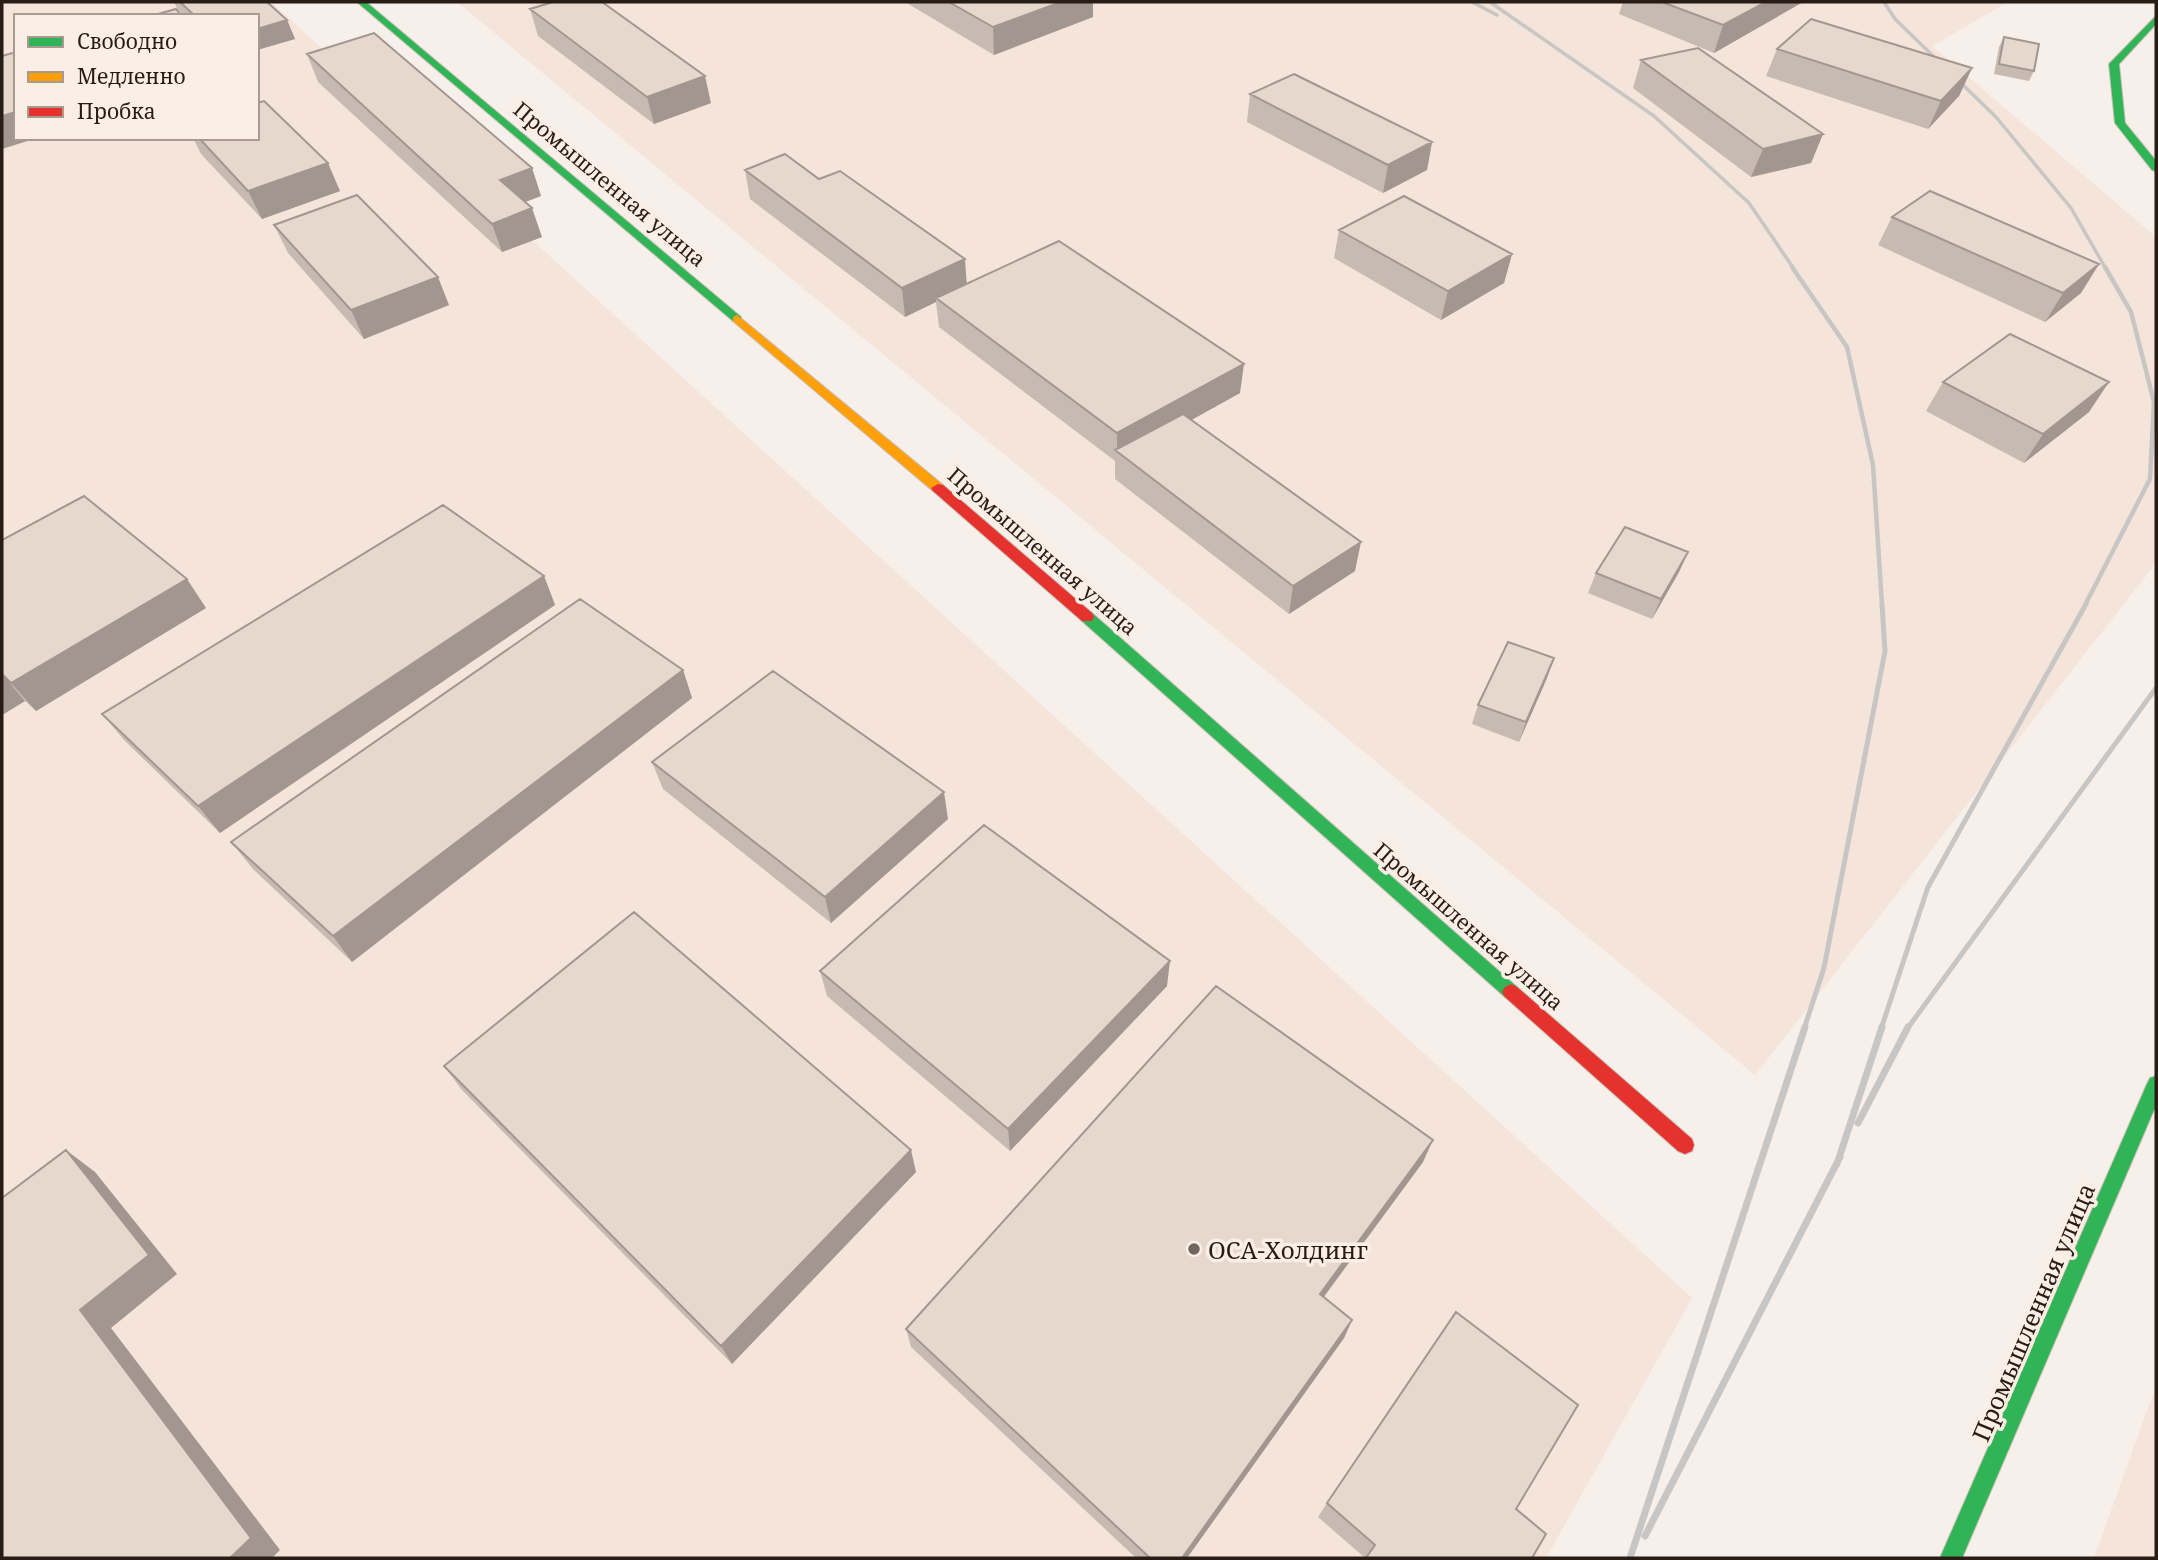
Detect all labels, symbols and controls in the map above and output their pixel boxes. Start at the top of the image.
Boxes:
legend [14,14,259,140]
text: Свободно [77,27,177,55]
text: Медленно [77,62,186,90]
street label: Промышленная улица [508,95,712,273]
text: Пробка [77,97,156,125]
street label: Промышленная улица [942,461,1144,641]
street label: Промышленная улица [1368,836,1570,1016]
street label: Промышленная улица [1964,1178,2102,1446]
place label: ОСА-Холдинг [1208,1233,1368,1266]
marker: ОСА-Холдинг [1186,1241,1202,1257]

